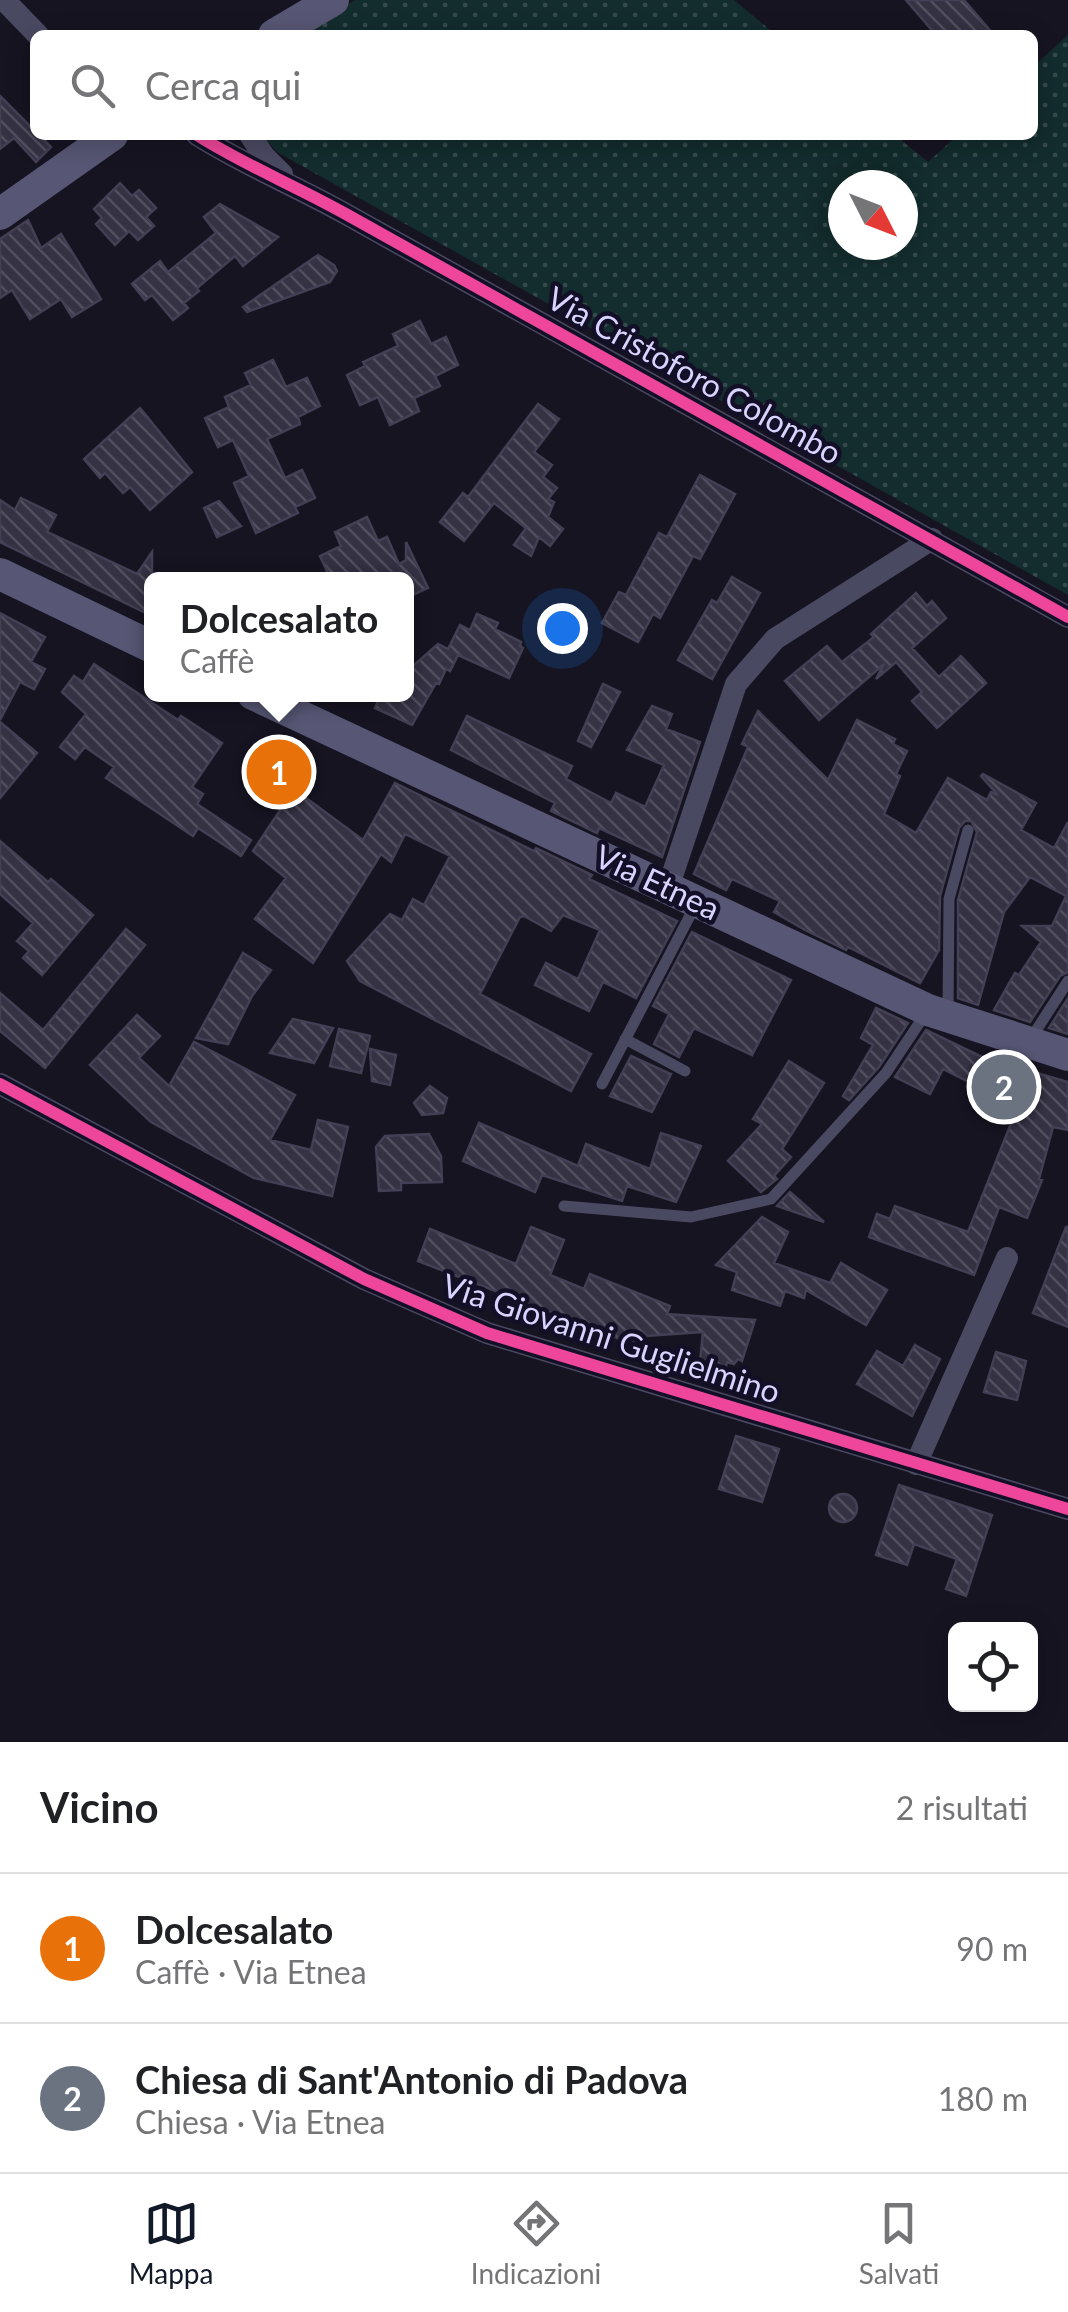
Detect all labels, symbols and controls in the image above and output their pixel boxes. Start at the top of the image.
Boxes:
search box [30,30,1038,140]
icon: search [65,58,120,113]
text: Cerca qui [145,62,301,108]
north arrow [828,170,918,260]
street label: Via Cristoforo Colombo [541,278,849,472]
popup [144,572,414,702]
text: Dolcesalato [180,595,378,641]
your location [537,603,588,654]
text: Caffè [180,641,254,680]
pin: 1 [246,734,312,810]
street label: Via Etnea [589,836,726,927]
pin: 2 [972,1050,1036,1124]
street label: Via Giovanni Guglielmino [438,1264,785,1411]
map controls [948,1622,1038,1712]
button: locate [948,1622,1038,1712]
text: Vicino [40,1782,159,1832]
text: 2 risultati [896,1788,1028,1827]
text: Dolcesalato [135,1906,333,1952]
text: 1 [63,1929,82,1968]
text: 90 m [956,1929,1028,1968]
text: Caffè · Via Etnea [135,1952,367,1991]
text: Chiesa di Sant'Antonio di Padova [135,2056,688,2102]
text: 2 [63,2079,82,2118]
text: 180 m [938,2079,1028,2118]
text: Chiesa · Via Etnea [135,2102,385,2141]
tab: Mappa [129,2196,213,2290]
tab: Indicazioni [471,2196,601,2290]
tab: Salvati [859,2196,939,2290]

